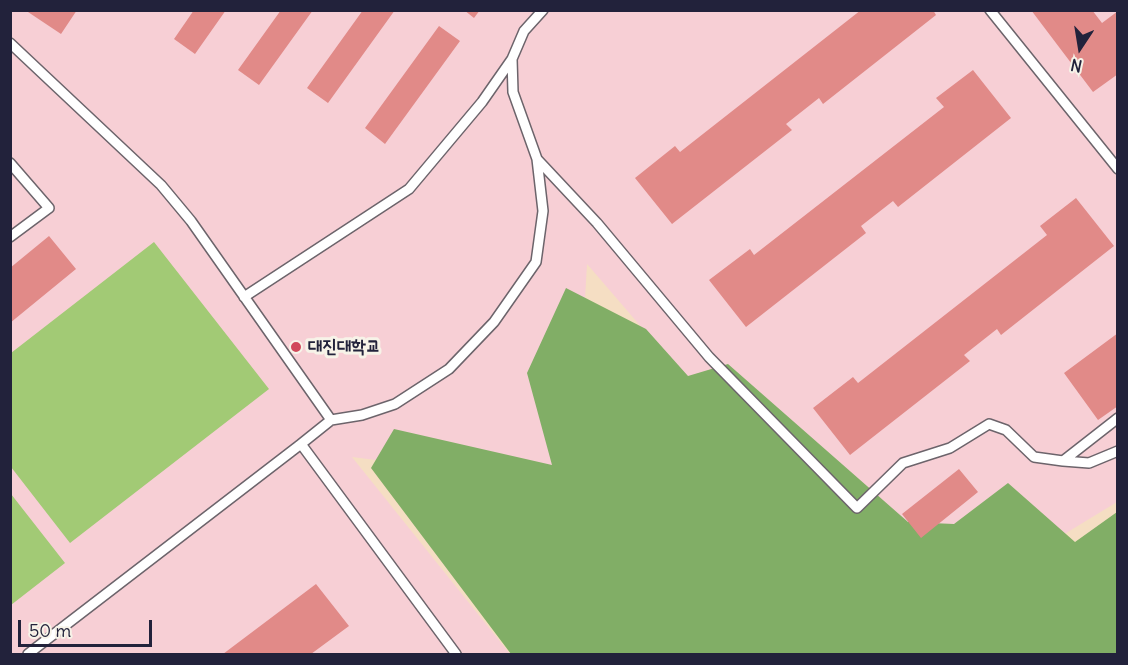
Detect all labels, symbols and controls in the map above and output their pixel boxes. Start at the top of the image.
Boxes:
north arrow [1050,18,1110,78]
text: N [1069,55,1084,77]
place label: 대진대학교 [308,336,380,358]
marker: 대진대학교 [289,340,303,354]
scale bar [21,608,154,646]
text: 50 m [29,619,71,642]

